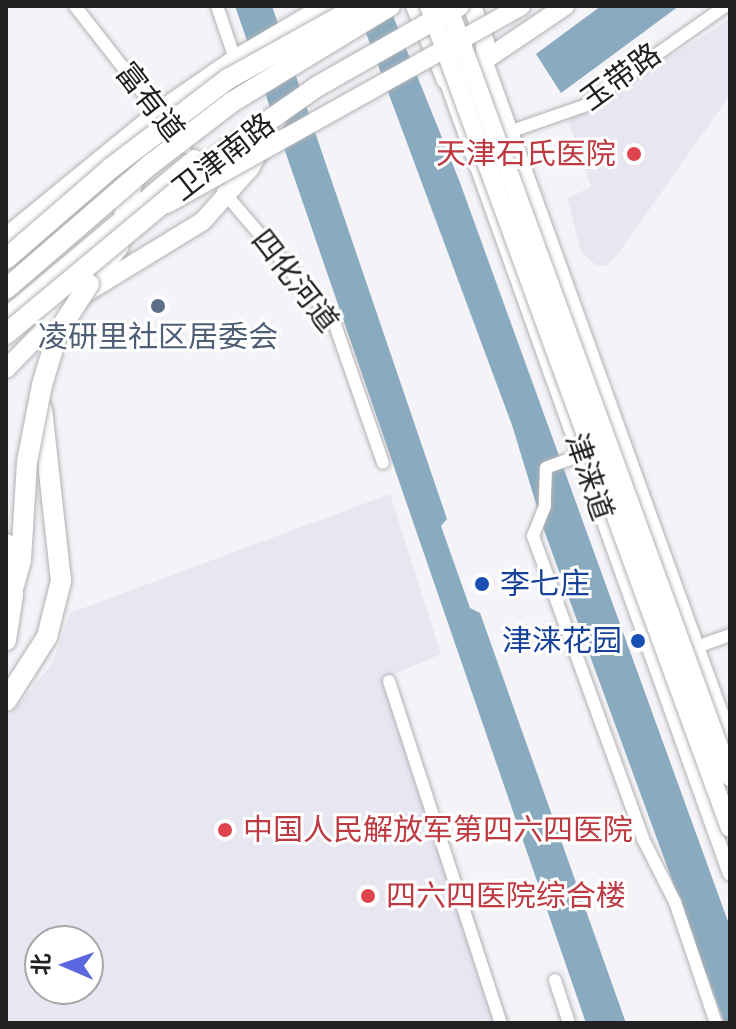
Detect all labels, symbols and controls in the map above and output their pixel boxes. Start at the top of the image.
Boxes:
street label: 玉带路 [574,36,668,118]
street label: 富有道 [108,55,192,149]
street label: 卫津南路 [165,106,281,208]
place label: 天津石氏医院 [436,136,616,172]
marker: 天津石氏医院 [623,143,645,165]
street label: 四化河道 [244,223,346,339]
marker: 凌研里社区居委会 [149,297,167,315]
place label: 凌研里社区居委会 [38,319,278,355]
street label: 津涞道 [557,429,621,525]
place label: 李七庄 [500,566,590,602]
marker: 李七庄 [471,573,493,595]
place label: 津涞花园 [502,623,622,659]
marker: 津涞花园 [629,632,647,650]
place label: 中国人民解放军第四六四医院 [243,812,633,848]
marker: 中国人民解放军第四六四医院 [214,819,236,841]
place label: 四六四医院综合楼 [386,878,626,914]
marker: 四六四医院综合楼 [357,885,379,907]
north arrow [24,925,104,1005]
text: 北 [29,953,55,976]

